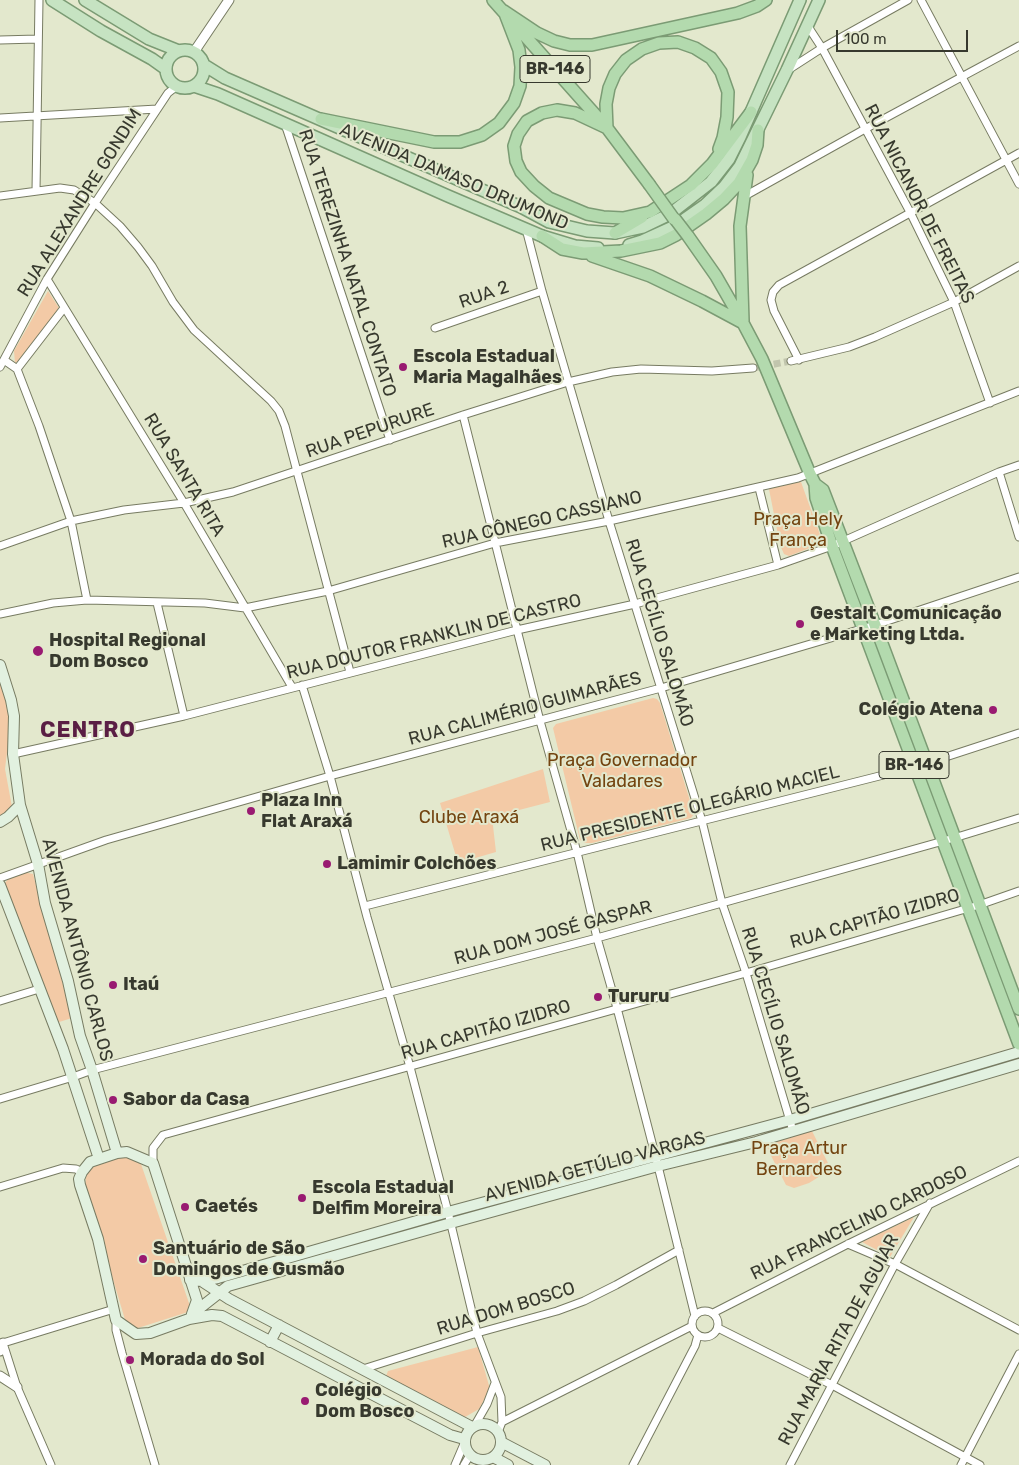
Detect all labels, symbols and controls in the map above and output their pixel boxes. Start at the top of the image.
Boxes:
scale bar [839,20,972,52]
text: 100 m [844,30,886,48]
road number: BR-146 [520,56,590,82]
street label: RUA NICANOR DE FREITAS [859,101,979,307]
street label: RUA ALEXANDRE GONDIM [13,105,147,301]
street label: AVENIDA DAMASO DRUMOND [336,119,572,235]
street label: RUA TEREZINHA NATAL CONTATO [293,127,401,399]
street label: RUA 2 [456,276,512,314]
place label: Escola Estadual Maria Magalhães [413,346,562,388]
marker: Escola Estadual Maria Magalhães [397,361,409,373]
street label: RUA PEPURURE [303,399,437,463]
street label: RUA SANTA RITA [139,410,229,540]
street label: RUA CÔNEGO CASSIANO [440,486,644,554]
park label: Praça Hely França [753,509,843,552]
street label: RUA CECÍLIO SALOMÃO [620,536,698,730]
street label: RUA DOUTOR FRANKLIN DE CASTRO [284,590,584,684]
place label: Gestalt Comunicação e Marketing Ltda. [810,603,1002,646]
marker: Gestalt Comunicação e Marketing Ltda. [794,618,806,630]
place label: Hospital Regional Dom Bosco [49,630,206,672]
marker: Hospital Regional Dom Bosco [31,644,45,658]
street label: RUA CALIMÉRIO GUIMARÃES [406,667,644,751]
place label: Colégio Atena [859,699,983,721]
marker: Colégio Atena [987,704,999,716]
district label: CENTRO [39,718,137,744]
park label: Praça Governador Valadares [547,750,697,792]
road number: BR-146 [879,752,949,778]
street label: RUA PRESIDENTE OLEGÁRIO MACIEL [538,761,842,857]
place label: Plaza Inn Flat Araxá [261,790,353,832]
marker: Plaza Inn Flat Araxá [245,805,257,817]
park label: Clube Araxá [419,807,519,829]
street label: AVENIDA ANTÔNIO CARLOS [37,836,117,1064]
place label: Lamimir Colchões [337,853,496,875]
marker: Lamimir Colchões [321,858,333,870]
street label: RUA CAPITÃO IZIDRO [788,884,962,954]
street label: RUA DOM JOSÉ GASPAR [452,896,654,970]
street label: RUA CECÍLIO SALOMÃO [736,924,814,1118]
place label: Itaú [123,974,159,996]
marker: Itaú [107,979,119,991]
place label: Tururu [608,986,669,1008]
marker: Tururu [592,991,604,1003]
street label: RUA CAPITÃO IZIDRO [399,995,573,1065]
place label: Sabor da Casa [123,1089,250,1111]
marker: Sabor da Casa [107,1094,119,1106]
street label: AVENIDA GETÚLIO VARGAS [482,1127,708,1207]
park label: Praça Artur Bernardes [751,1138,847,1180]
street label: RUA FRANCELINO CARDOSO [747,1161,971,1285]
place label: Escola Estadual Delfim Moreira [312,1177,454,1220]
marker: Escola Estadual Delfim Moreira [296,1192,308,1204]
place label: Caetés [195,1196,258,1218]
marker: Caetés [179,1201,191,1213]
street label: RUA MARIA RITA DE AGUIAR [774,1231,904,1449]
place label: Santuário de São Domingos de Gusmão [153,1238,345,1280]
marker: Santuário de São Domingos de Gusmão [137,1253,149,1265]
street label: RUA DOM BOSCO [434,1278,578,1340]
place label: Morada do Sol [140,1349,265,1371]
marker: Morada do Sol [124,1354,136,1366]
place label: Colégio Dom Bosco [315,1380,414,1422]
marker: Colégio Dom Bosco [299,1395,311,1407]

